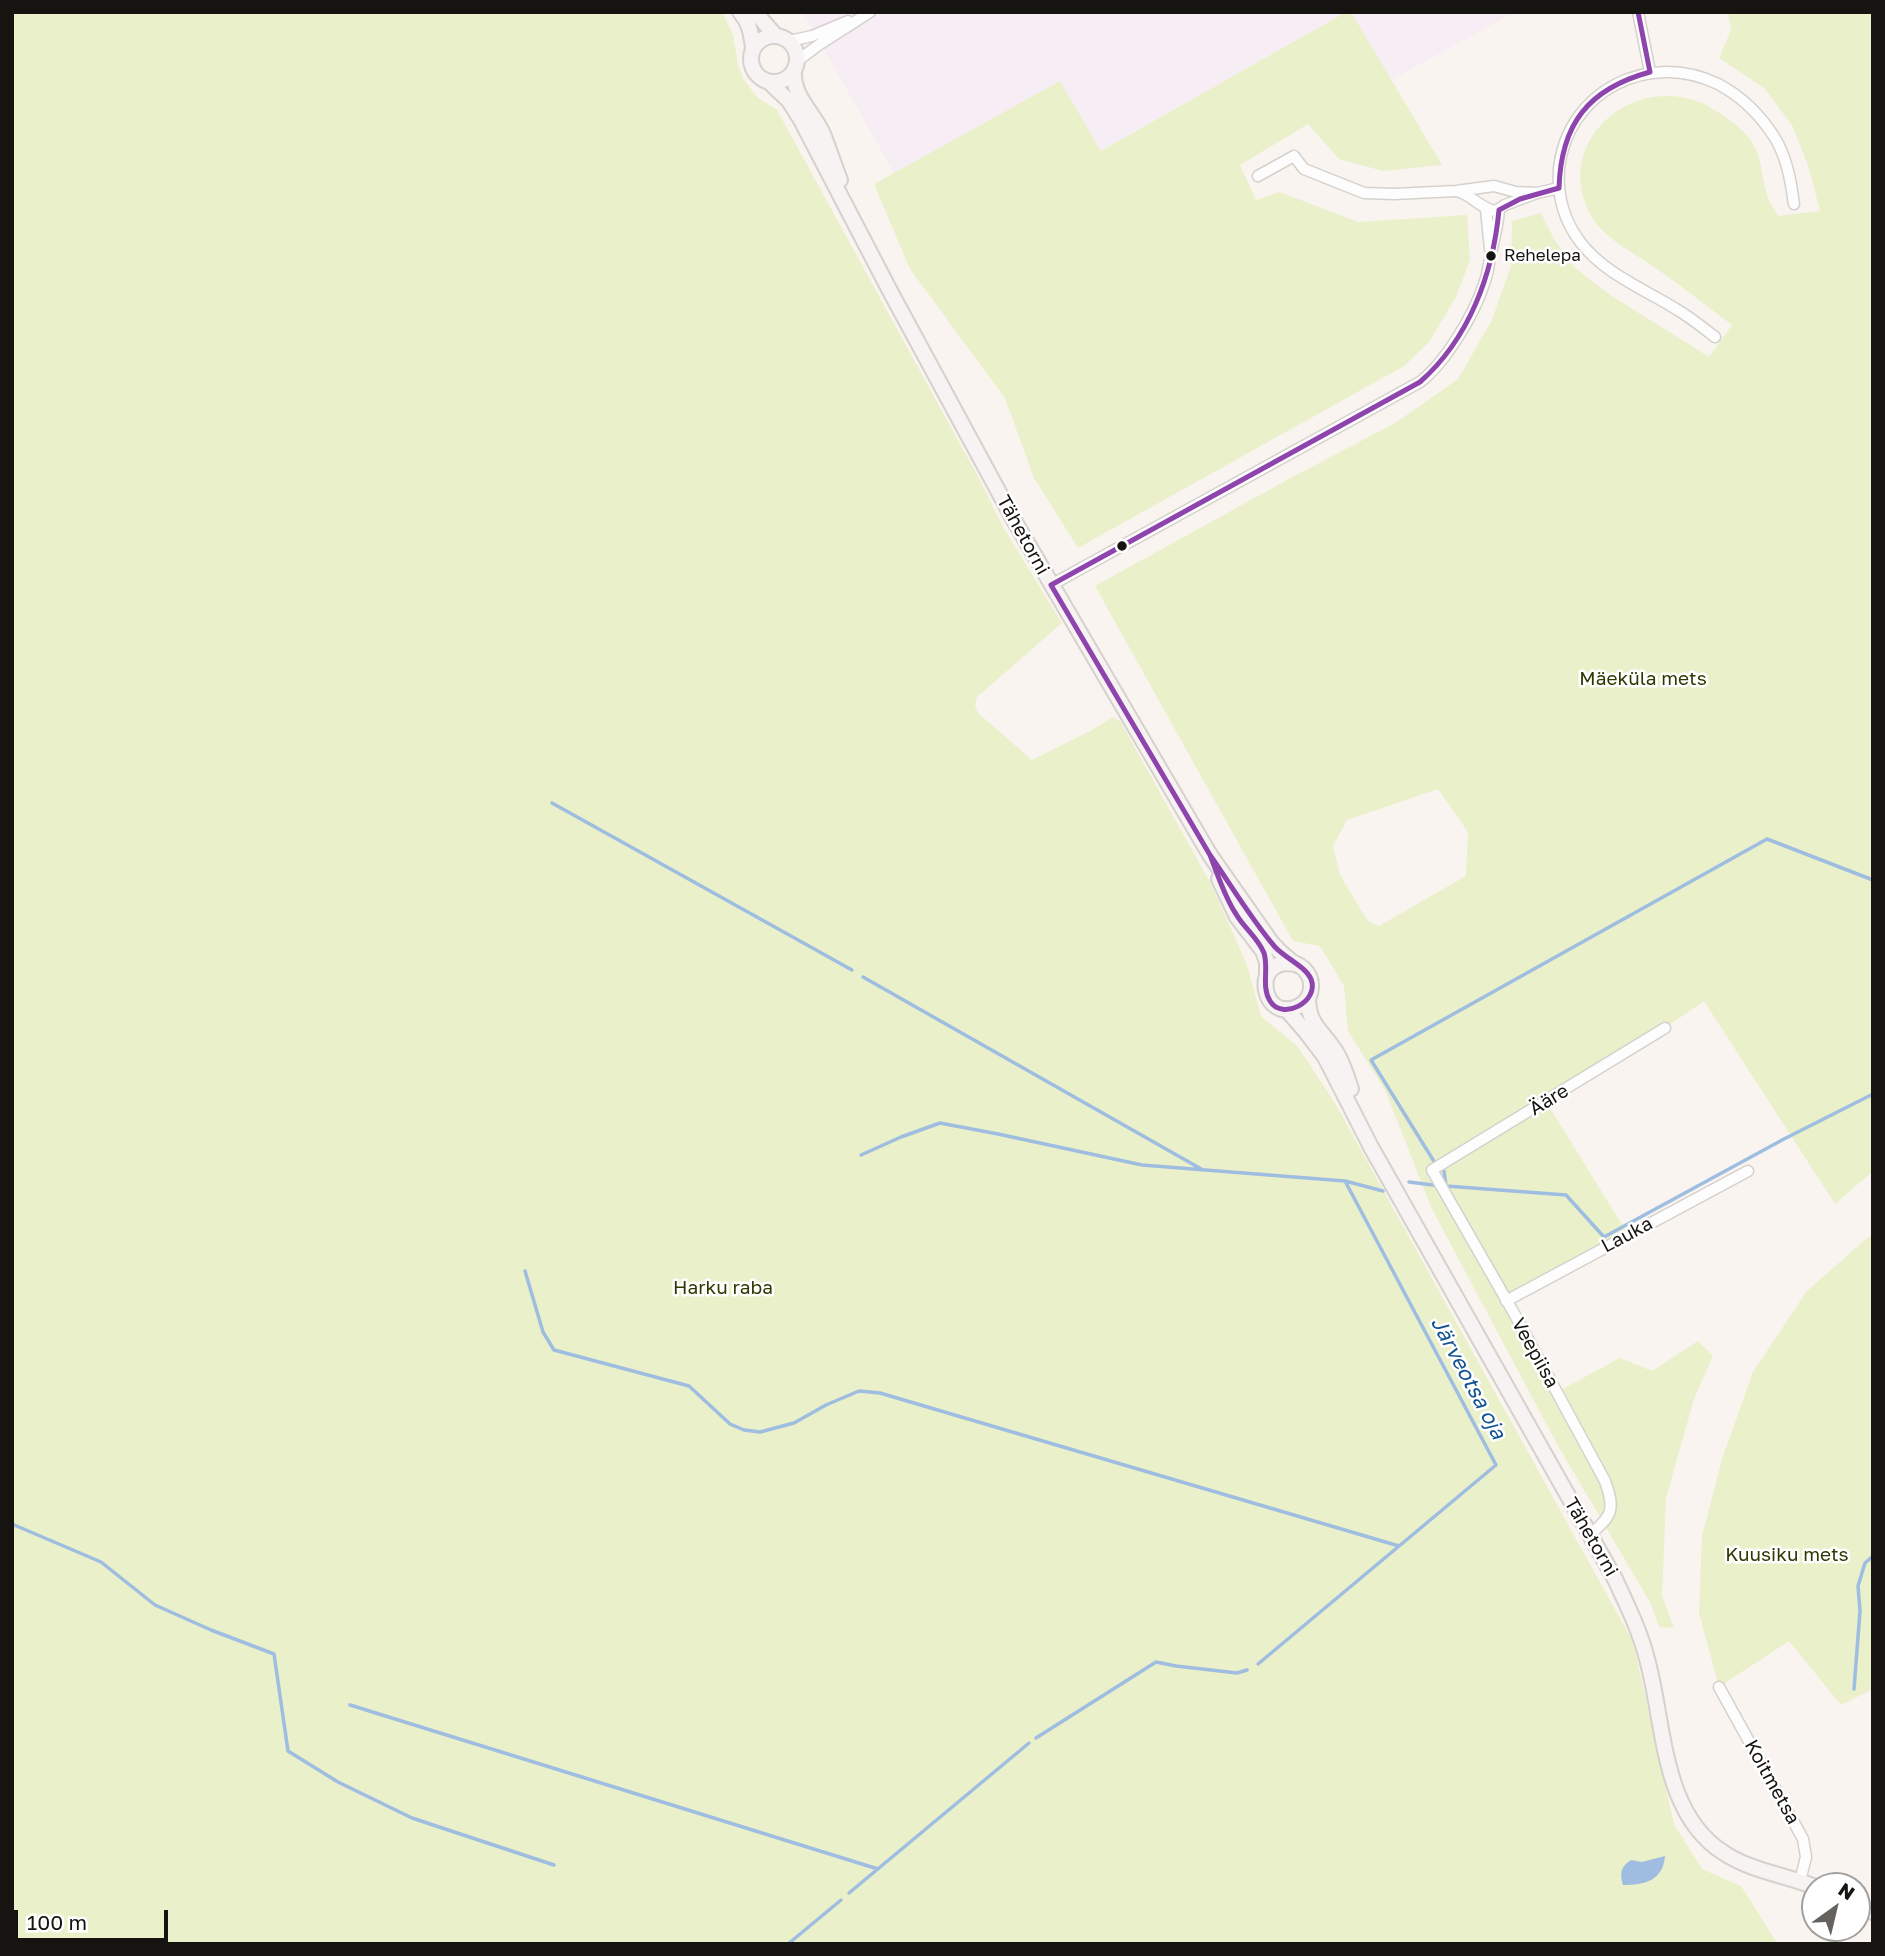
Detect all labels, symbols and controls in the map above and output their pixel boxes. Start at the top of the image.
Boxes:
place label: Rehelepa [1504,246,1581,266]
marker: Rehelepa [1484,249,1498,263]
street label: Tähetorni [992,491,1054,579]
unlabelled marker [1115,539,1129,553]
park label: Mäeküla mets [1579,668,1707,690]
street label: Ääre [1525,1079,1573,1121]
street label: Lauka [1598,1212,1656,1258]
park label: Harku raba [673,1277,773,1299]
water label: Järveotsa oja [1425,1312,1511,1444]
street label: Veepiisa [1507,1314,1563,1392]
street label: Tähetorni [1559,1494,1623,1580]
park label: Kuusiku mets [1725,1544,1849,1566]
street label: Koitmetsa [1739,1736,1805,1828]
north arrow [1801,1872,1871,1942]
text: N [1834,1877,1859,1904]
scale bar [18,1896,172,1940]
text: 100 m [27,1909,87,1935]

